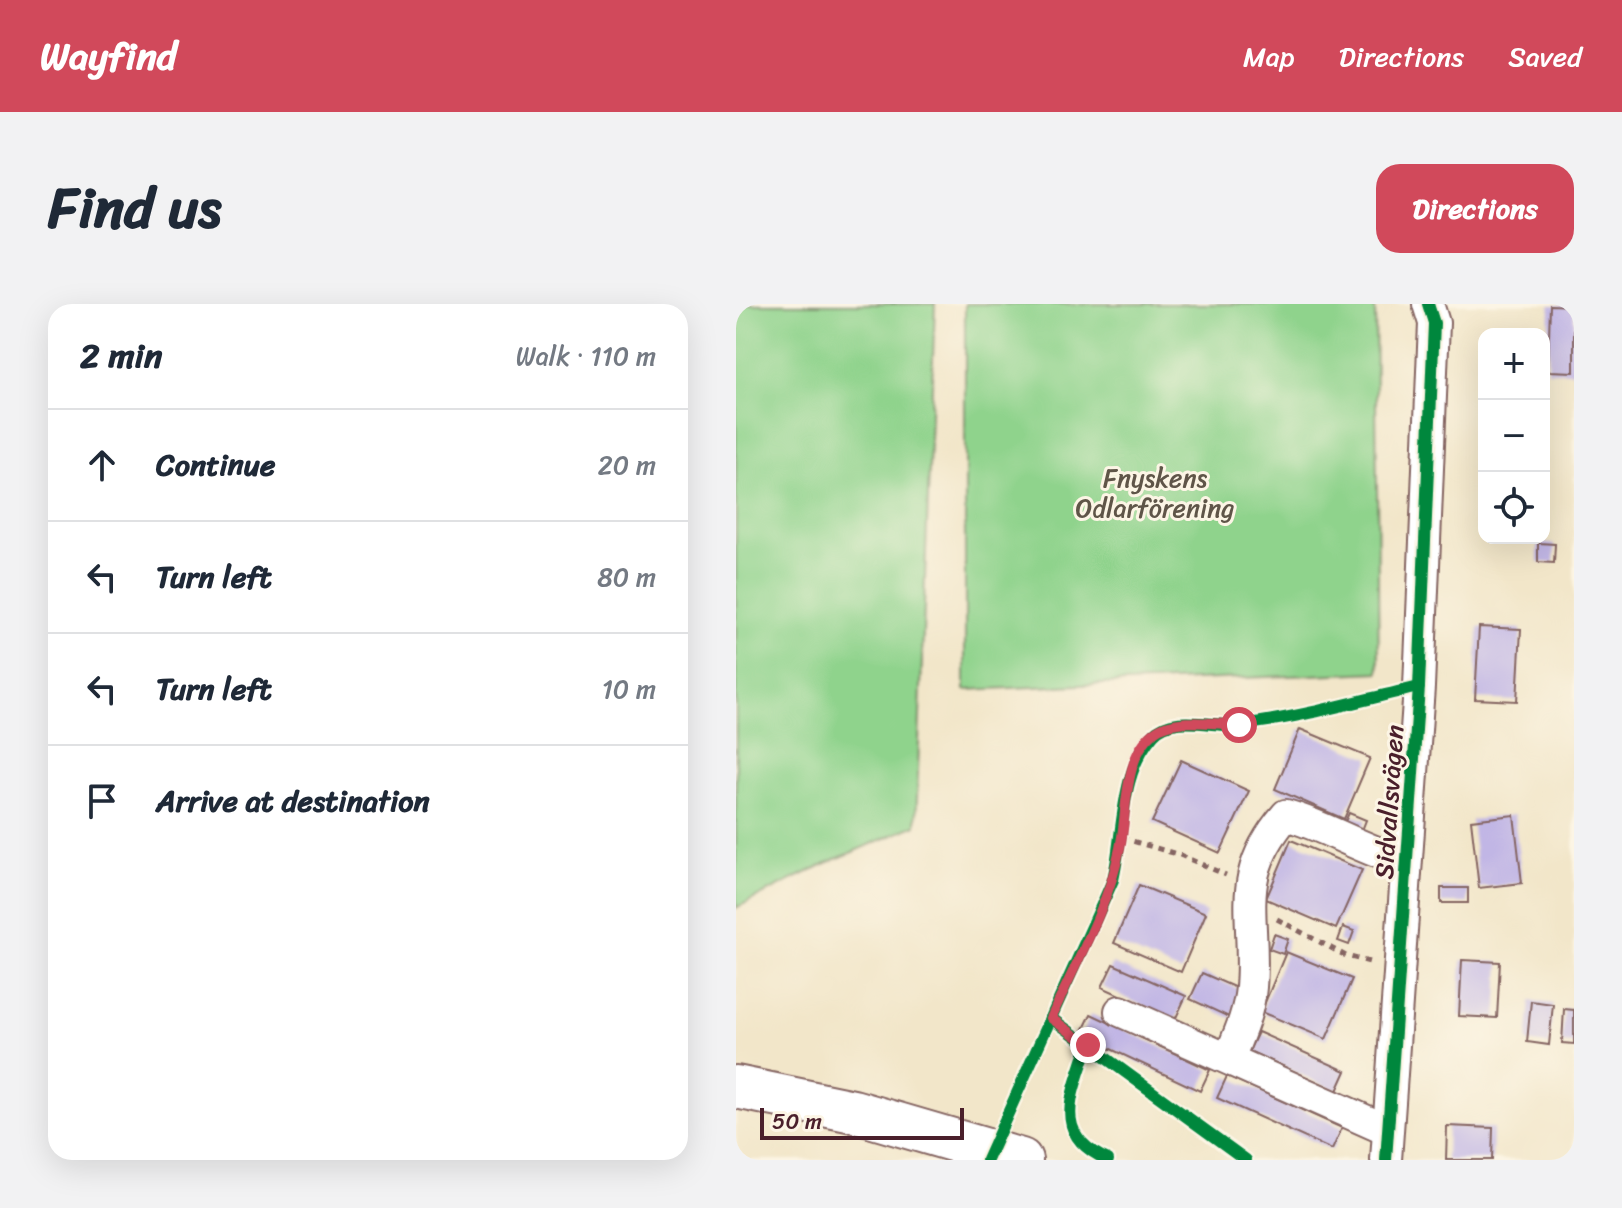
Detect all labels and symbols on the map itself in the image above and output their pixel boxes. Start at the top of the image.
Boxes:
park label: Fnyskens Odlarförening [1076,455,1234,531]
route start [1221,707,1257,743]
street label: Sidvallsvägen [1361,723,1417,881]
route end [1070,1027,1106,1063]
scale bar [760,1104,964,1140]

